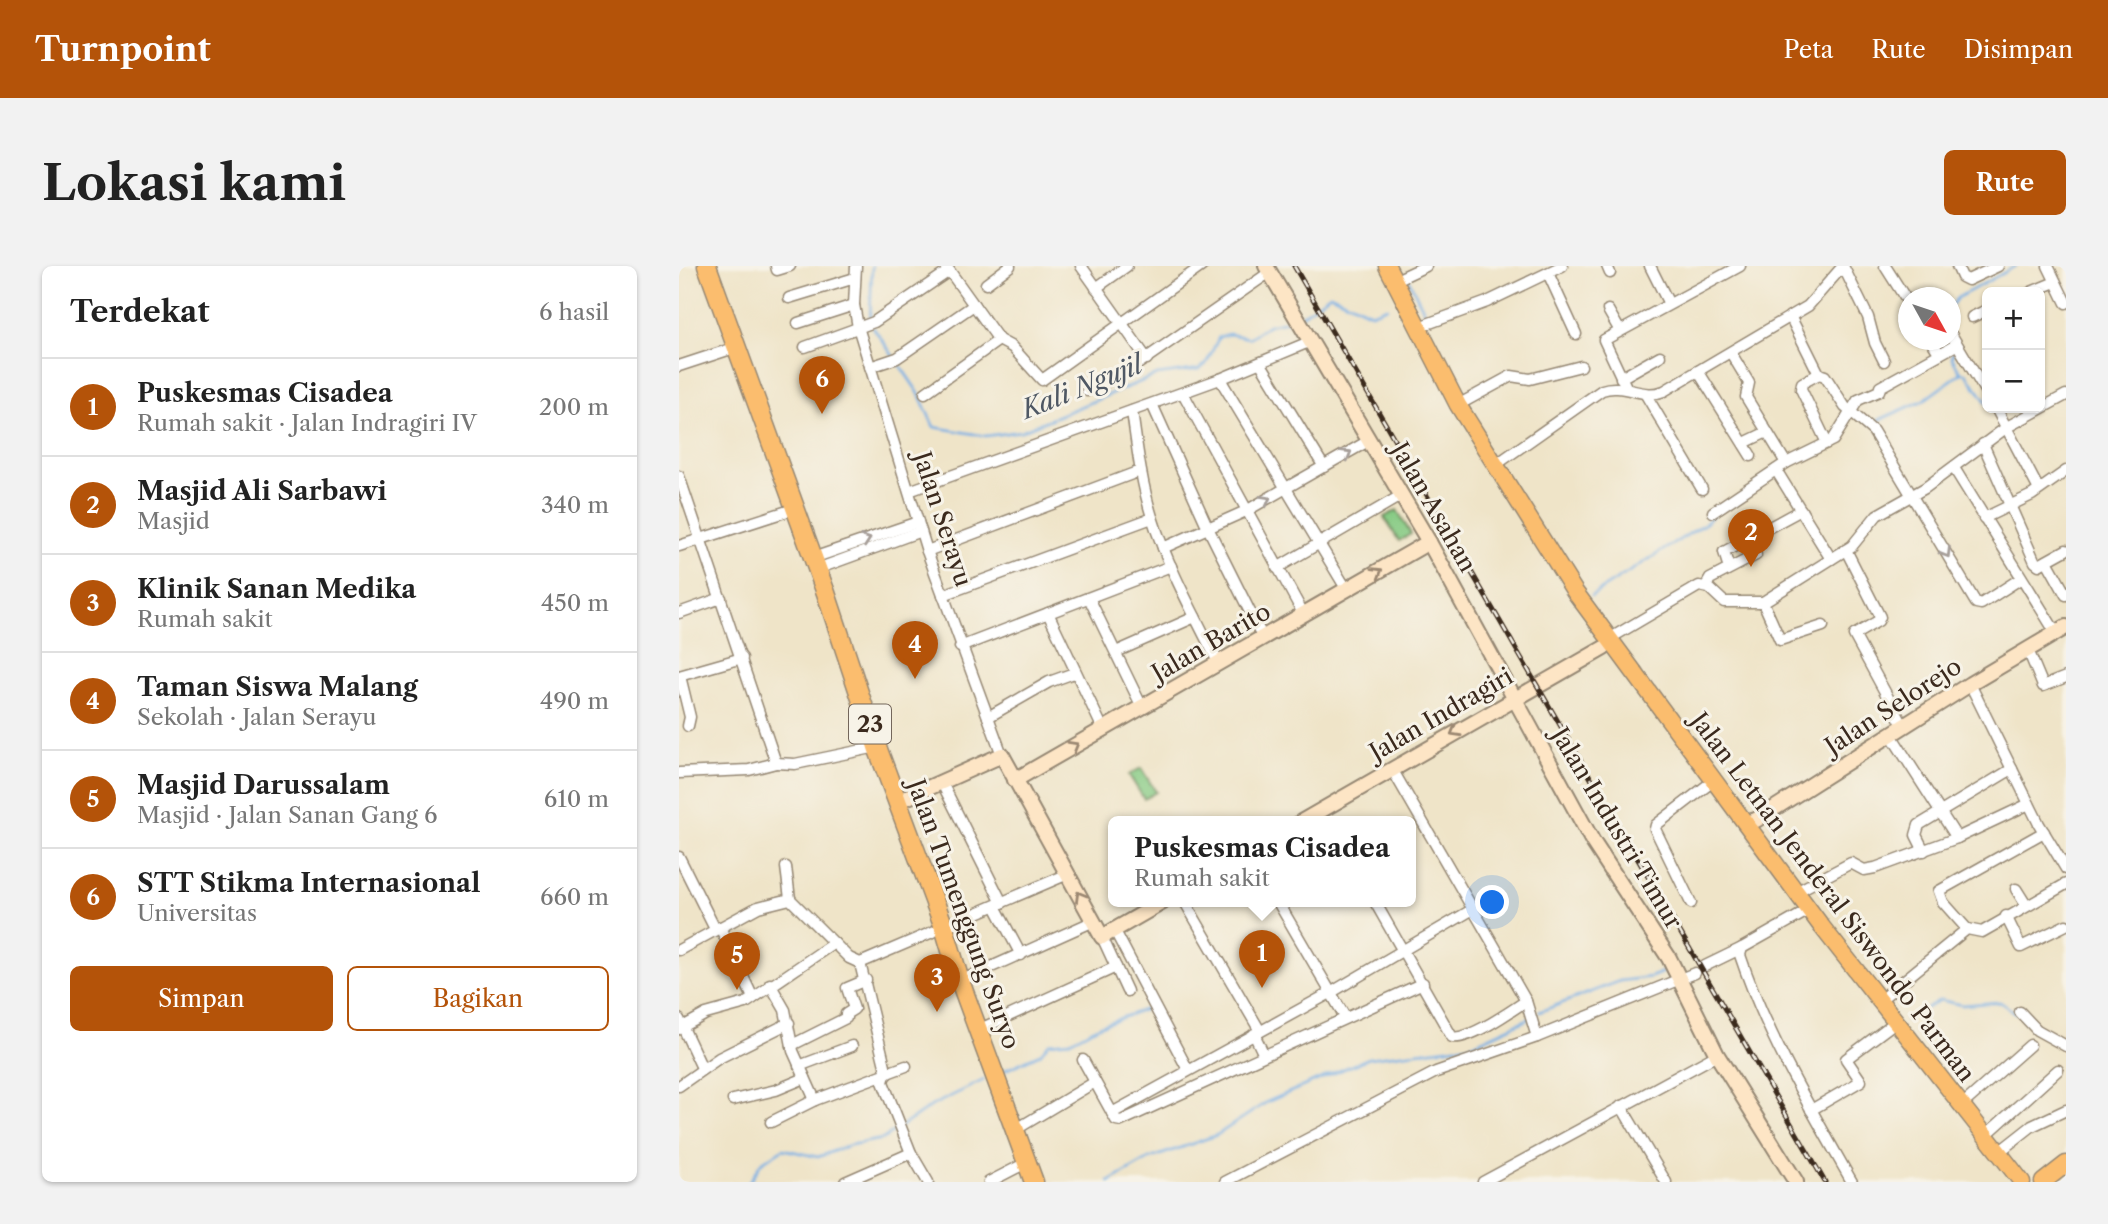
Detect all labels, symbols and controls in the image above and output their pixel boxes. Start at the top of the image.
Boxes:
text: Turnpoint [35,29,211,70]
text: Peta [1784,35,1833,64]
text: Rute [1871,35,1926,64]
text: Disimpan [1964,35,2073,64]
button: Rute [1944,150,2066,215]
text: Lokasi kami [42,152,346,213]
north arrow [1898,287,1961,350]
map controls [1982,287,2045,413]
button: + [1982,287,2045,350]
text: Terdekat [70,293,210,330]
text: 6 hasil [539,298,609,326]
water label: Kali Ngujil [1015,347,1150,427]
button: − [1982,350,2045,413]
pin: 6 [799,356,845,414]
text: Puskesmas Cisadea [137,377,393,409]
text: 1 [88,393,98,421]
text: 200 m [539,393,609,421]
text: Rumah sakit · Jalan Indragiri IV [137,409,477,437]
street label: Jalan Asahan [1383,434,1483,577]
street label: Jalan Serayu [906,444,978,590]
one-way arrow [1339,449,1352,462]
text: Masjid Ali Sarbawi [137,475,387,507]
text: 2 [86,491,100,519]
text: 340 m [541,491,609,519]
one-way arrow [1259,495,1271,508]
text: Masjid [137,507,210,535]
pin: 2 [1728,509,1774,567]
one-way arrow [859,534,872,548]
one-way arrow [1937,546,1950,559]
one-way arrow [1370,567,1383,580]
text: Klinik Sanan Medika [137,573,416,605]
text: 3 [87,589,100,617]
text: 450 m [541,589,609,617]
street label: Jalan Barito [1143,596,1275,690]
text: Rumah sakit [137,605,273,633]
pin: 4 [892,621,938,679]
street label: Jalan Selorejo [1816,651,1967,763]
street label: Jalan Indragiri [1361,661,1518,769]
text: Taman Siswa Malang [137,671,418,703]
text: 4 [86,687,100,715]
text: 490 m [540,687,609,715]
text: Sekolah · Jalan Serayu [137,703,376,731]
road number: 23 [849,704,891,744]
street label: Jalan Letnan Jenderal Siswondo Parman [1682,704,1981,1087]
street label: Jalan Industri Timur [1543,719,1689,934]
one-way arrow [1450,724,1462,737]
one-way arrow [1067,741,1079,754]
text: Masjid Darussalam [137,769,390,801]
street label: Jalan Tumenggung Suryo [900,771,1026,1053]
text: 5 [87,785,99,813]
text: 610 m [544,785,609,813]
text: Masjid · Jalan Sanan Gang 6 [137,801,438,829]
popup [1108,816,1416,907]
text: Puskesmas Cisadea [1134,832,1390,864]
text: Rumah sakit [1134,864,1270,892]
text: STT Stikma Internasional [137,867,480,899]
text: 6 [86,883,100,911]
text: 660 m [540,883,609,911]
your location [1475,885,1509,919]
one-way arrow [1075,891,1088,903]
text: Universitas [137,899,257,927]
pin: 1 [1239,930,1285,988]
pin: 5 [714,932,760,990]
pin: 3 [914,954,960,1012]
button: Simpan [70,966,333,1031]
button: Bagikan [347,966,609,1031]

